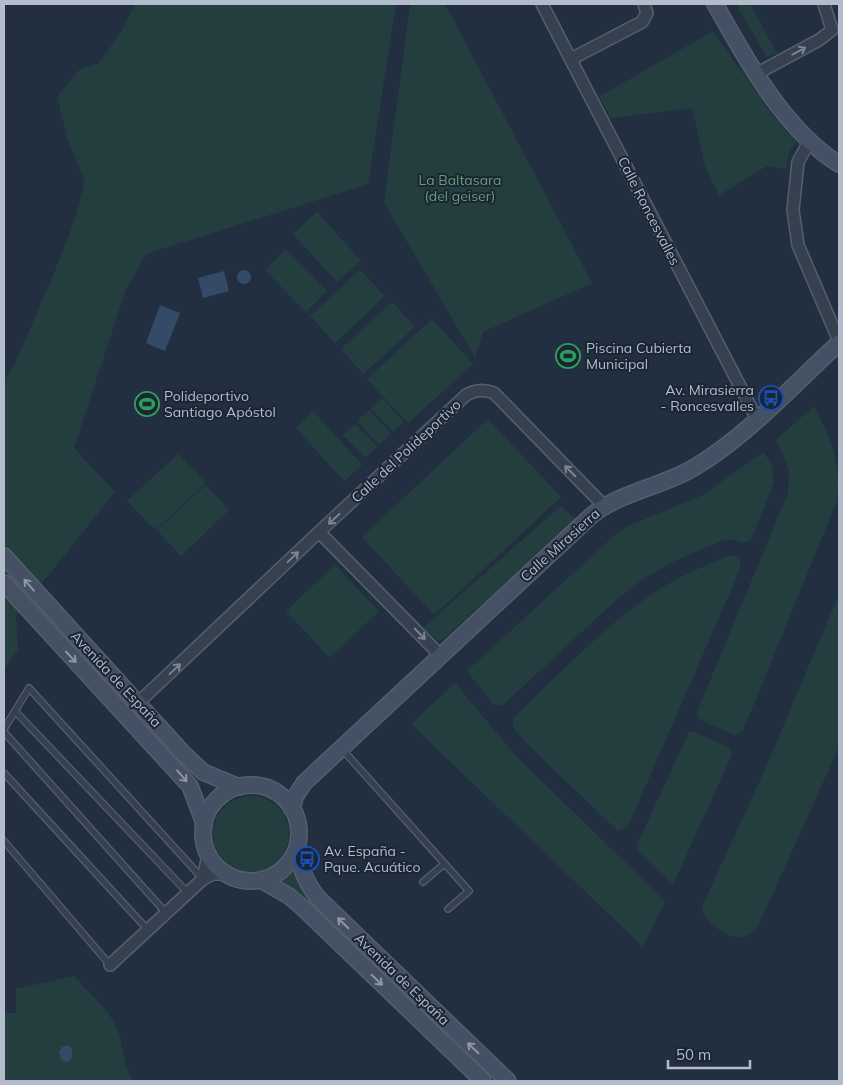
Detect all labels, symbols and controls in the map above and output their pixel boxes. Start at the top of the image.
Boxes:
one-way arrow [791,46,806,55]
street label: Calle Roncesvalles [614,154,684,268]
park label: La Baltasara (del geiser) [419,171,502,205]
place label: Piscina Cubierta Municipal [586,339,692,373]
sports icon: Piscina Cubierta Municipal [555,343,581,369]
place label: Av. Mirasierra - Roncesvalles [661,381,754,415]
bus stop icon: Av. Mirasierra - Roncesvalles [758,385,784,411]
place label: Polideportivo Santiago Apóstol [164,387,276,421]
sports icon: Polideportivo Santiago Apóstol [134,391,160,417]
street label: Calle del Polideportivo [347,395,465,507]
one-way arrow [564,464,576,477]
street label: Calle Mirasierra [517,505,603,585]
one-way arrow [327,513,340,525]
one-way arrow [286,551,299,563]
one-way arrow [23,578,34,591]
street label: Avenida de España [67,627,165,731]
one-way arrow [414,628,426,641]
one-way arrow [65,651,77,664]
one-way arrow [168,663,181,675]
one-way arrow [176,770,187,783]
place label: Av. España - Pque. Acuático [324,842,420,876]
bus stop icon: Av. España - Pque. Acuático [294,846,320,872]
one-way arrow [337,917,350,929]
street label: Avenida de España [351,929,453,1029]
one-way arrow [371,973,383,985]
scale bar [668,1038,750,1070]
one-way arrow [467,1042,479,1054]
text: 50 m [676,1045,711,1064]

